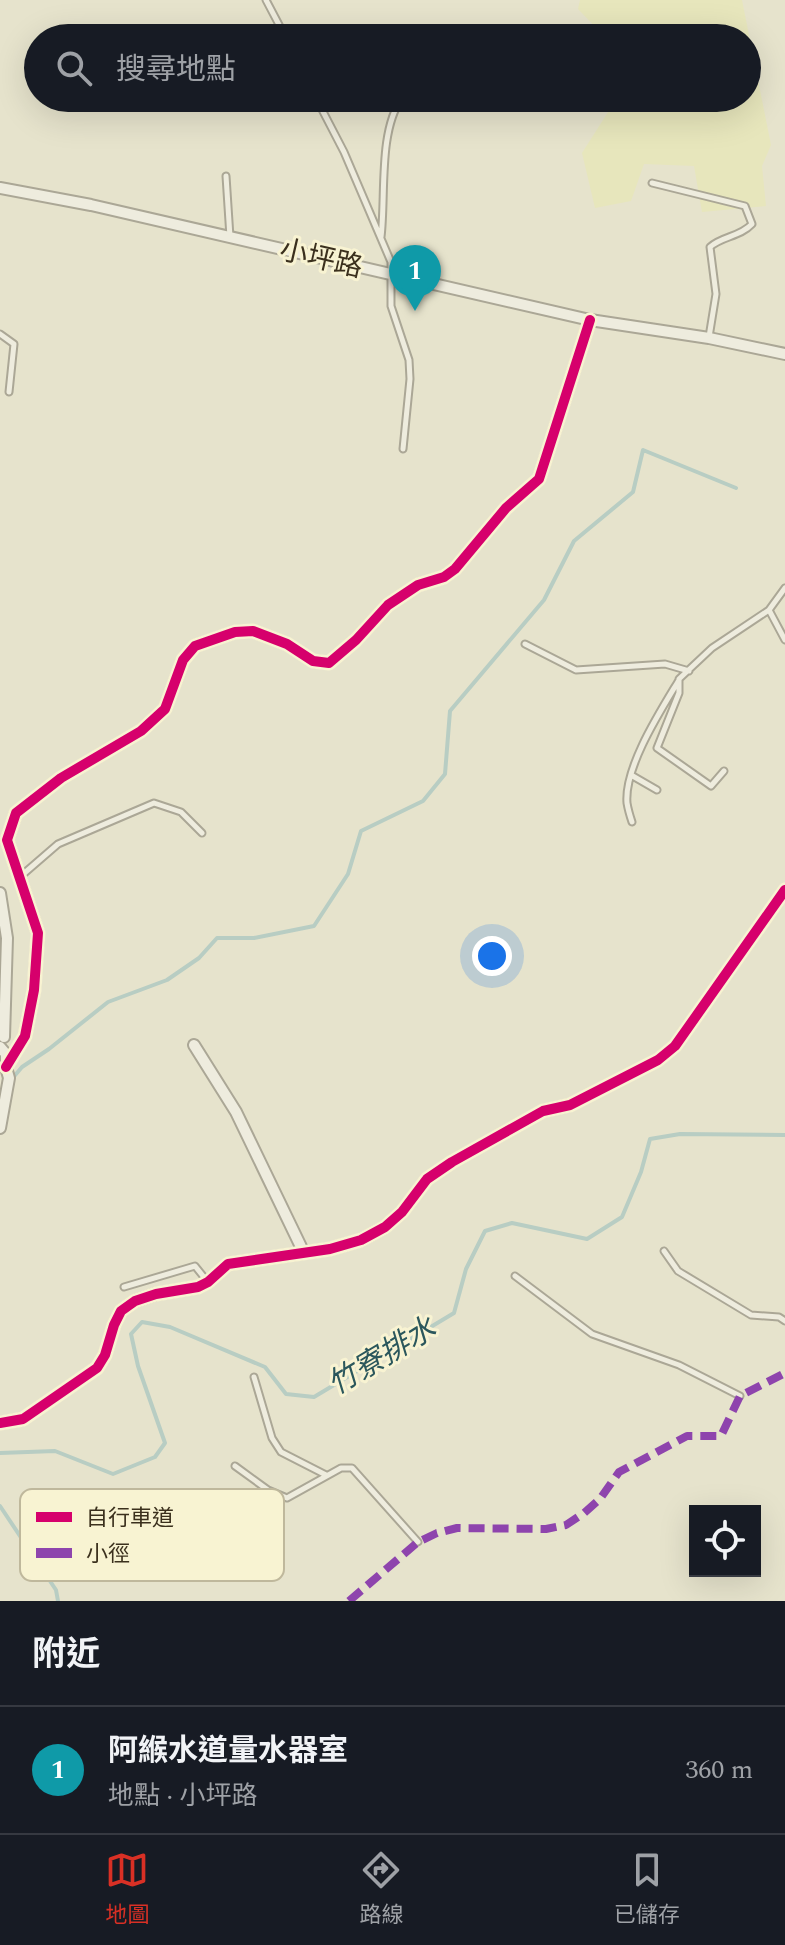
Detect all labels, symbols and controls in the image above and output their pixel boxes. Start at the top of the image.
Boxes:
search box [24,24,761,112]
icon: search [52,46,96,90]
text: 搜尋地點 [116,47,236,93]
street label: 小坪路 [275,229,367,289]
pin: 1 [389,245,441,311]
your location [472,936,512,976]
water label: 竹寮排水 [319,1305,447,1408]
legend [20,1489,284,1581]
text: 自行車道 [86,1502,174,1535]
map controls [689,1505,761,1577]
button: locate [689,1505,761,1577]
text: 小徑 [86,1538,130,1571]
text: 附近 [32,1629,100,1681]
text: 阿緱水道量水器室 [108,1728,348,1774]
text: 1 [51,1750,65,1790]
text: 360 m [685,1750,753,1790]
text: 地點 · 小坪路 [108,1776,258,1816]
tab: 地圖 [105,1848,149,1932]
tab: 路線 [359,1848,404,1932]
tab: 已儲存 [614,1848,680,1932]

